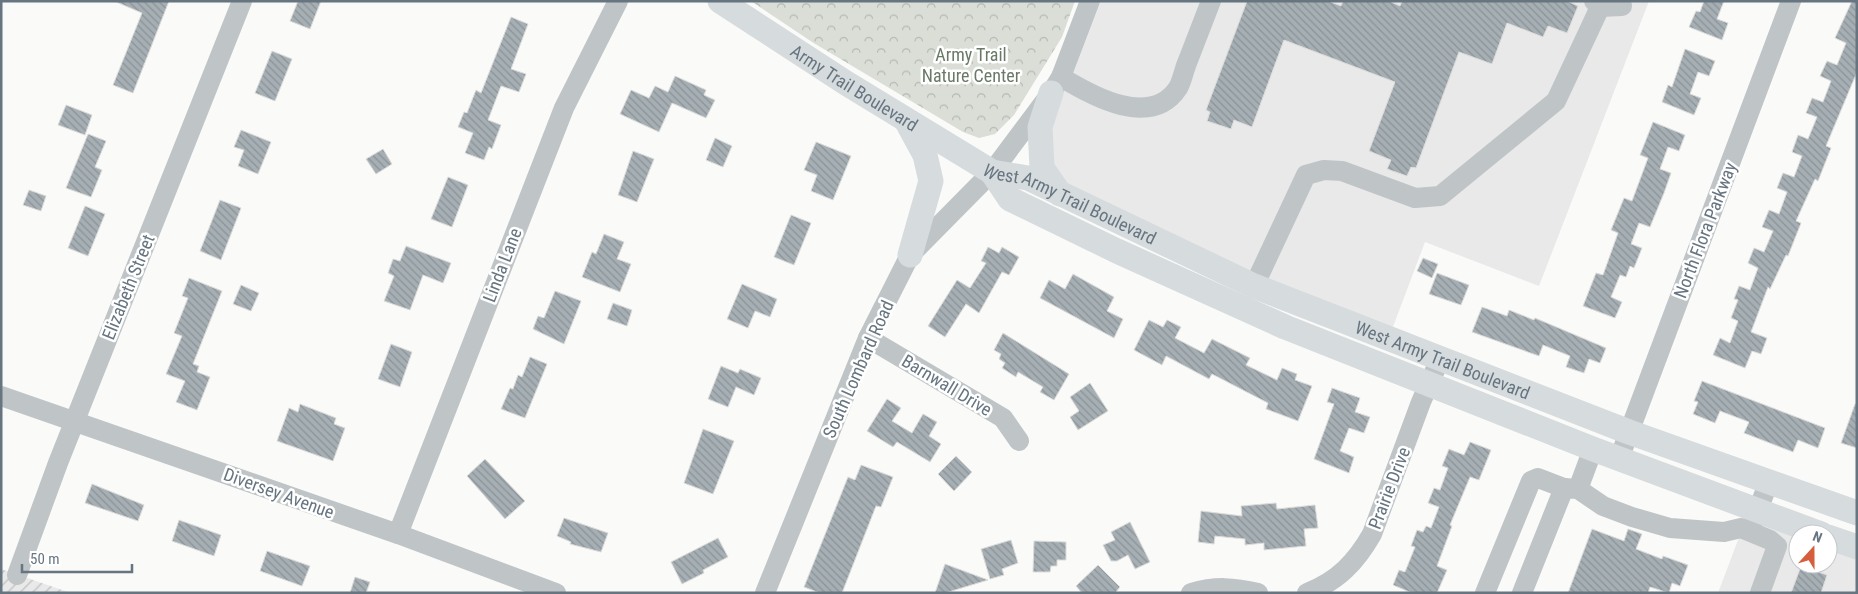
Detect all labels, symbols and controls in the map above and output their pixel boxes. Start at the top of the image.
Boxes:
street label: Army Trail Boulevard [787,40,922,135]
park label: Army Trail Nature Center [922,44,1021,86]
street label: West Army Trail Boulevard [980,159,1160,248]
street label: North Flora Parkway [1669,159,1741,301]
street label: Linda Lane [478,225,526,305]
street label: Elizabeth Street [97,231,159,343]
street label: South Lombard Road [818,297,898,441]
street label: West Army Trail Boulevard [1353,316,1533,403]
street label: Barnwall Drive [898,350,996,420]
street label: Prairie Drive [1364,444,1414,532]
street label: Diversey Avenue [221,463,337,523]
north arrow [1788,524,1838,574]
text: N [1811,528,1825,546]
scale bar [22,542,132,574]
text: 50 m [30,550,60,568]

